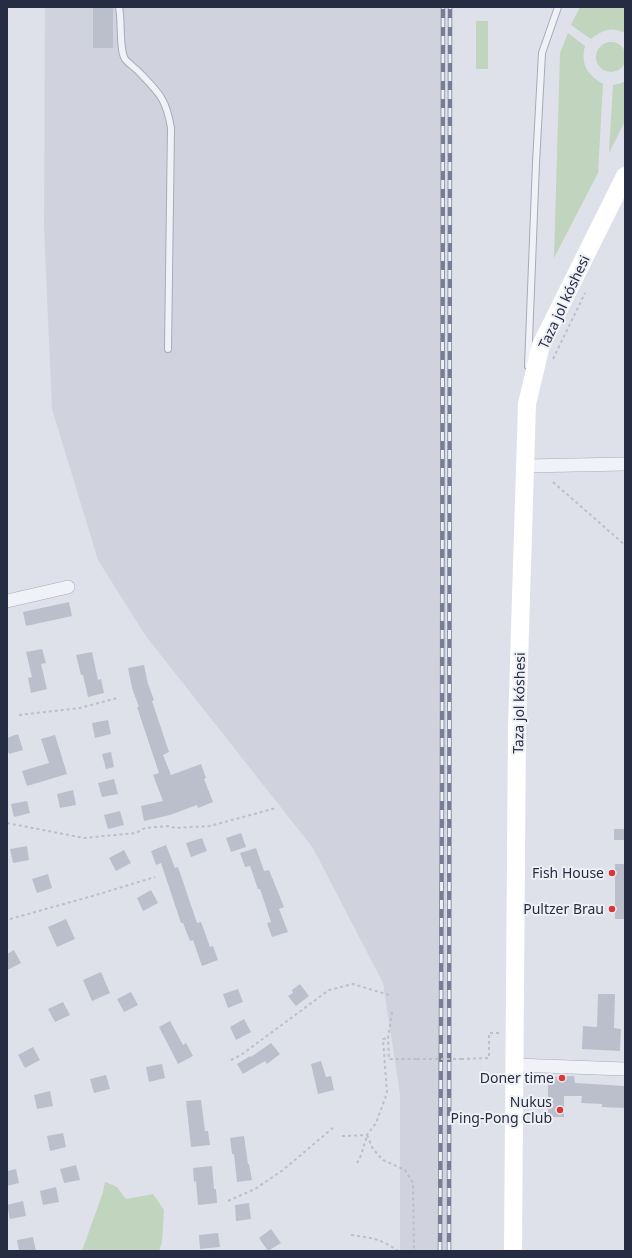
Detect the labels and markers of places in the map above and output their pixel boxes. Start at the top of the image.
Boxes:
place label: Fish House [532,863,604,882]
marker: Fish House [607,868,617,878]
place label: Pultzer Brau [523,899,604,918]
marker: Pultzer Brau [607,904,617,914]
place label: Doner time [480,1068,554,1087]
marker: Doner time [557,1073,567,1083]
place label: Nukus Ping-Pong Club [451,1092,552,1127]
marker: Nukus Ping-Pong Club [555,1105,565,1115]

